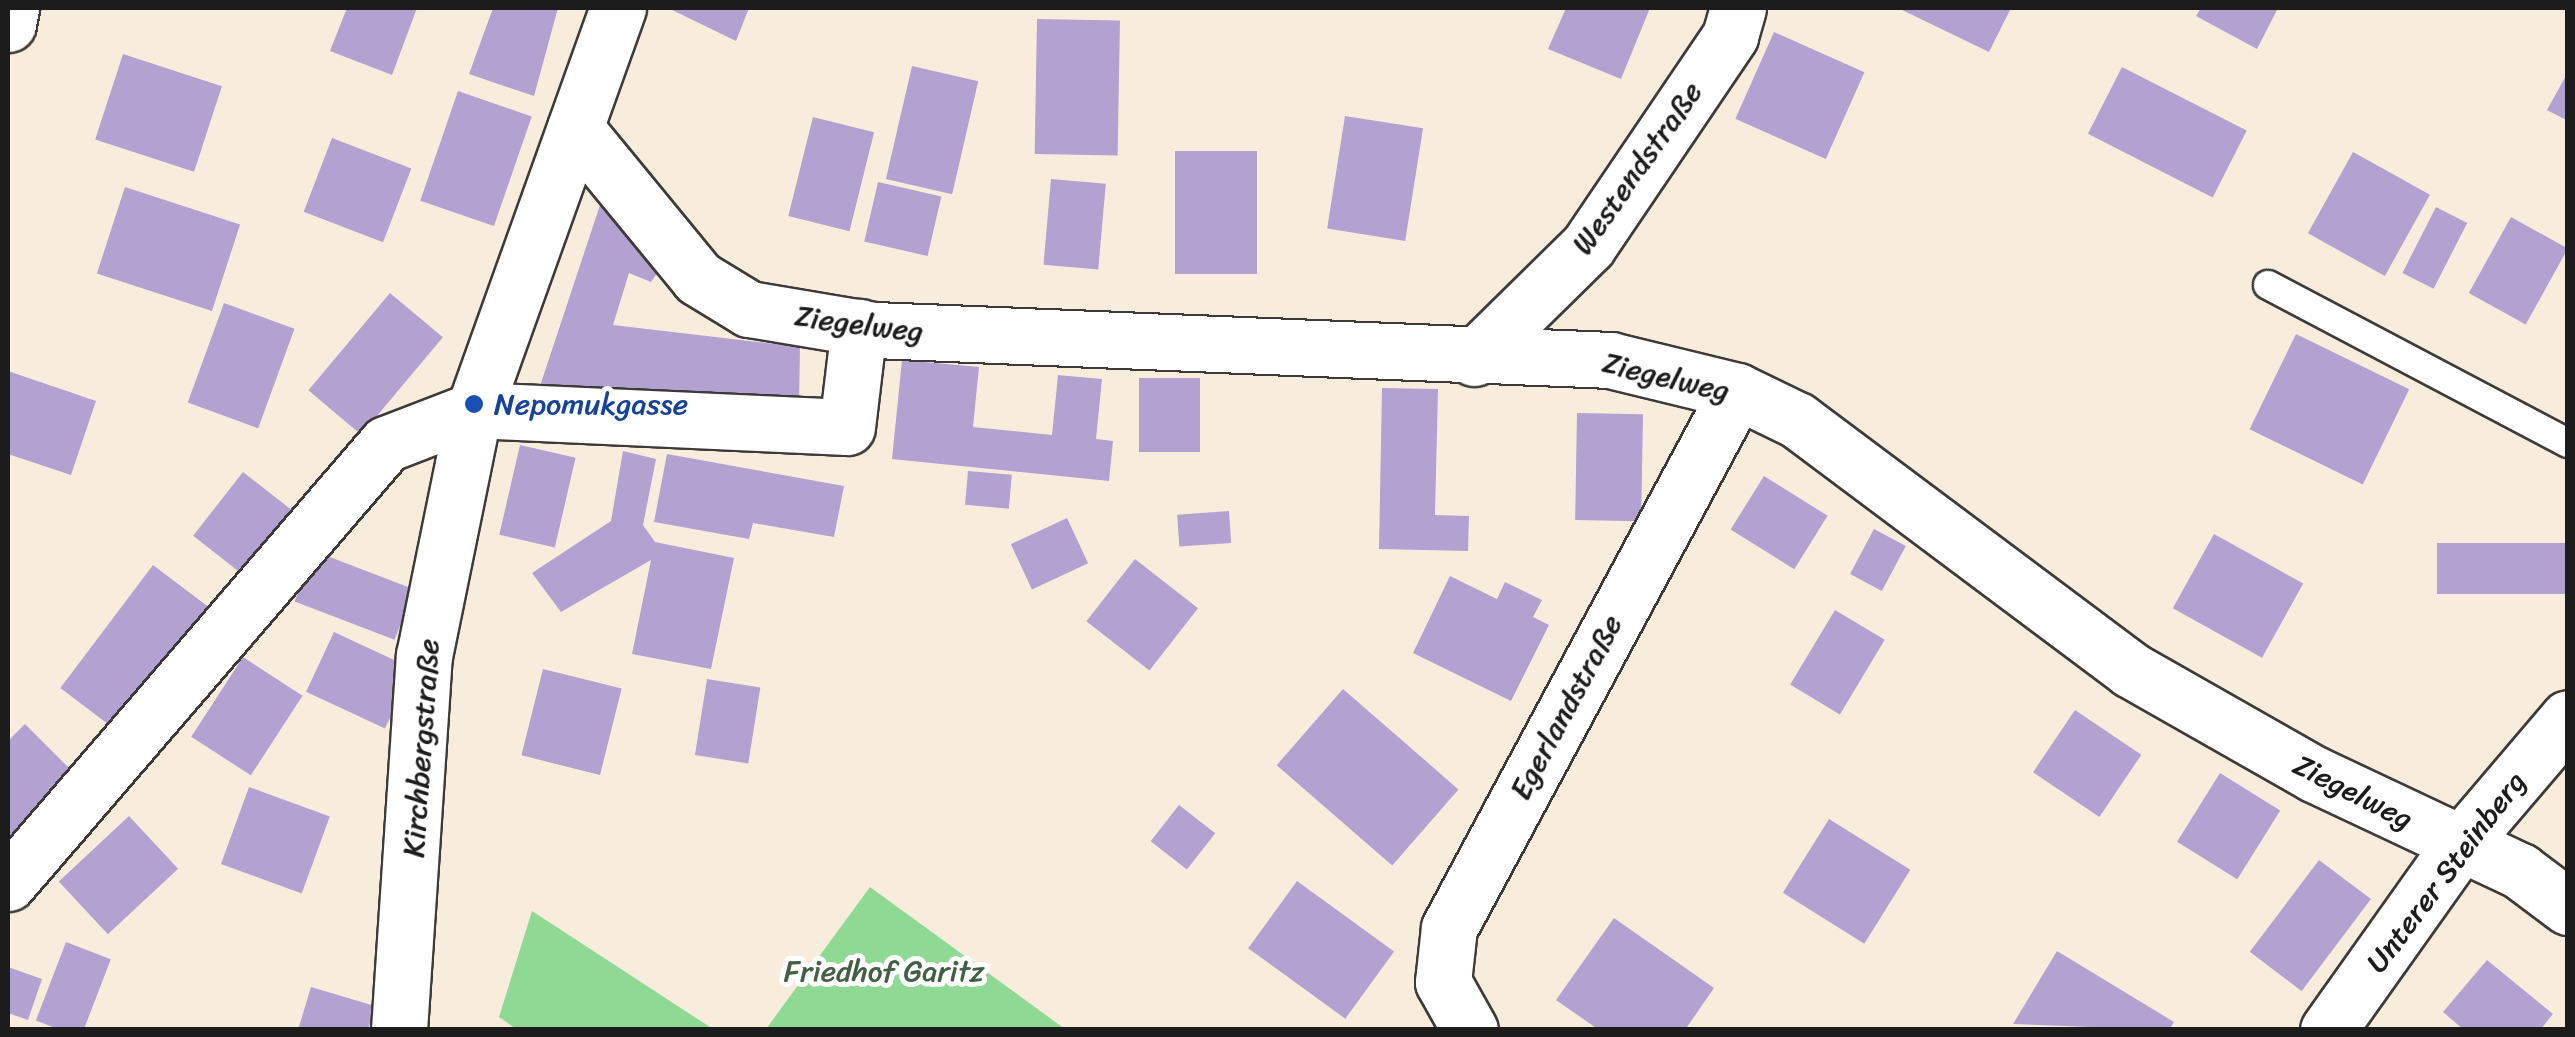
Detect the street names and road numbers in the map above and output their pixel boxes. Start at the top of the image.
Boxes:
street label: Westendstraße [1564,75,1710,261]
street label: Ziegelweg [793,298,925,350]
street label: Ziegelweg [1599,345,1733,409]
street label: Egerlandstraße [1502,608,1630,806]
street label: Kirchbergstraße [395,637,447,859]
street label: Ziegelweg [2287,747,2419,837]
street label: Unterer Steinberg [2359,764,2533,980]

